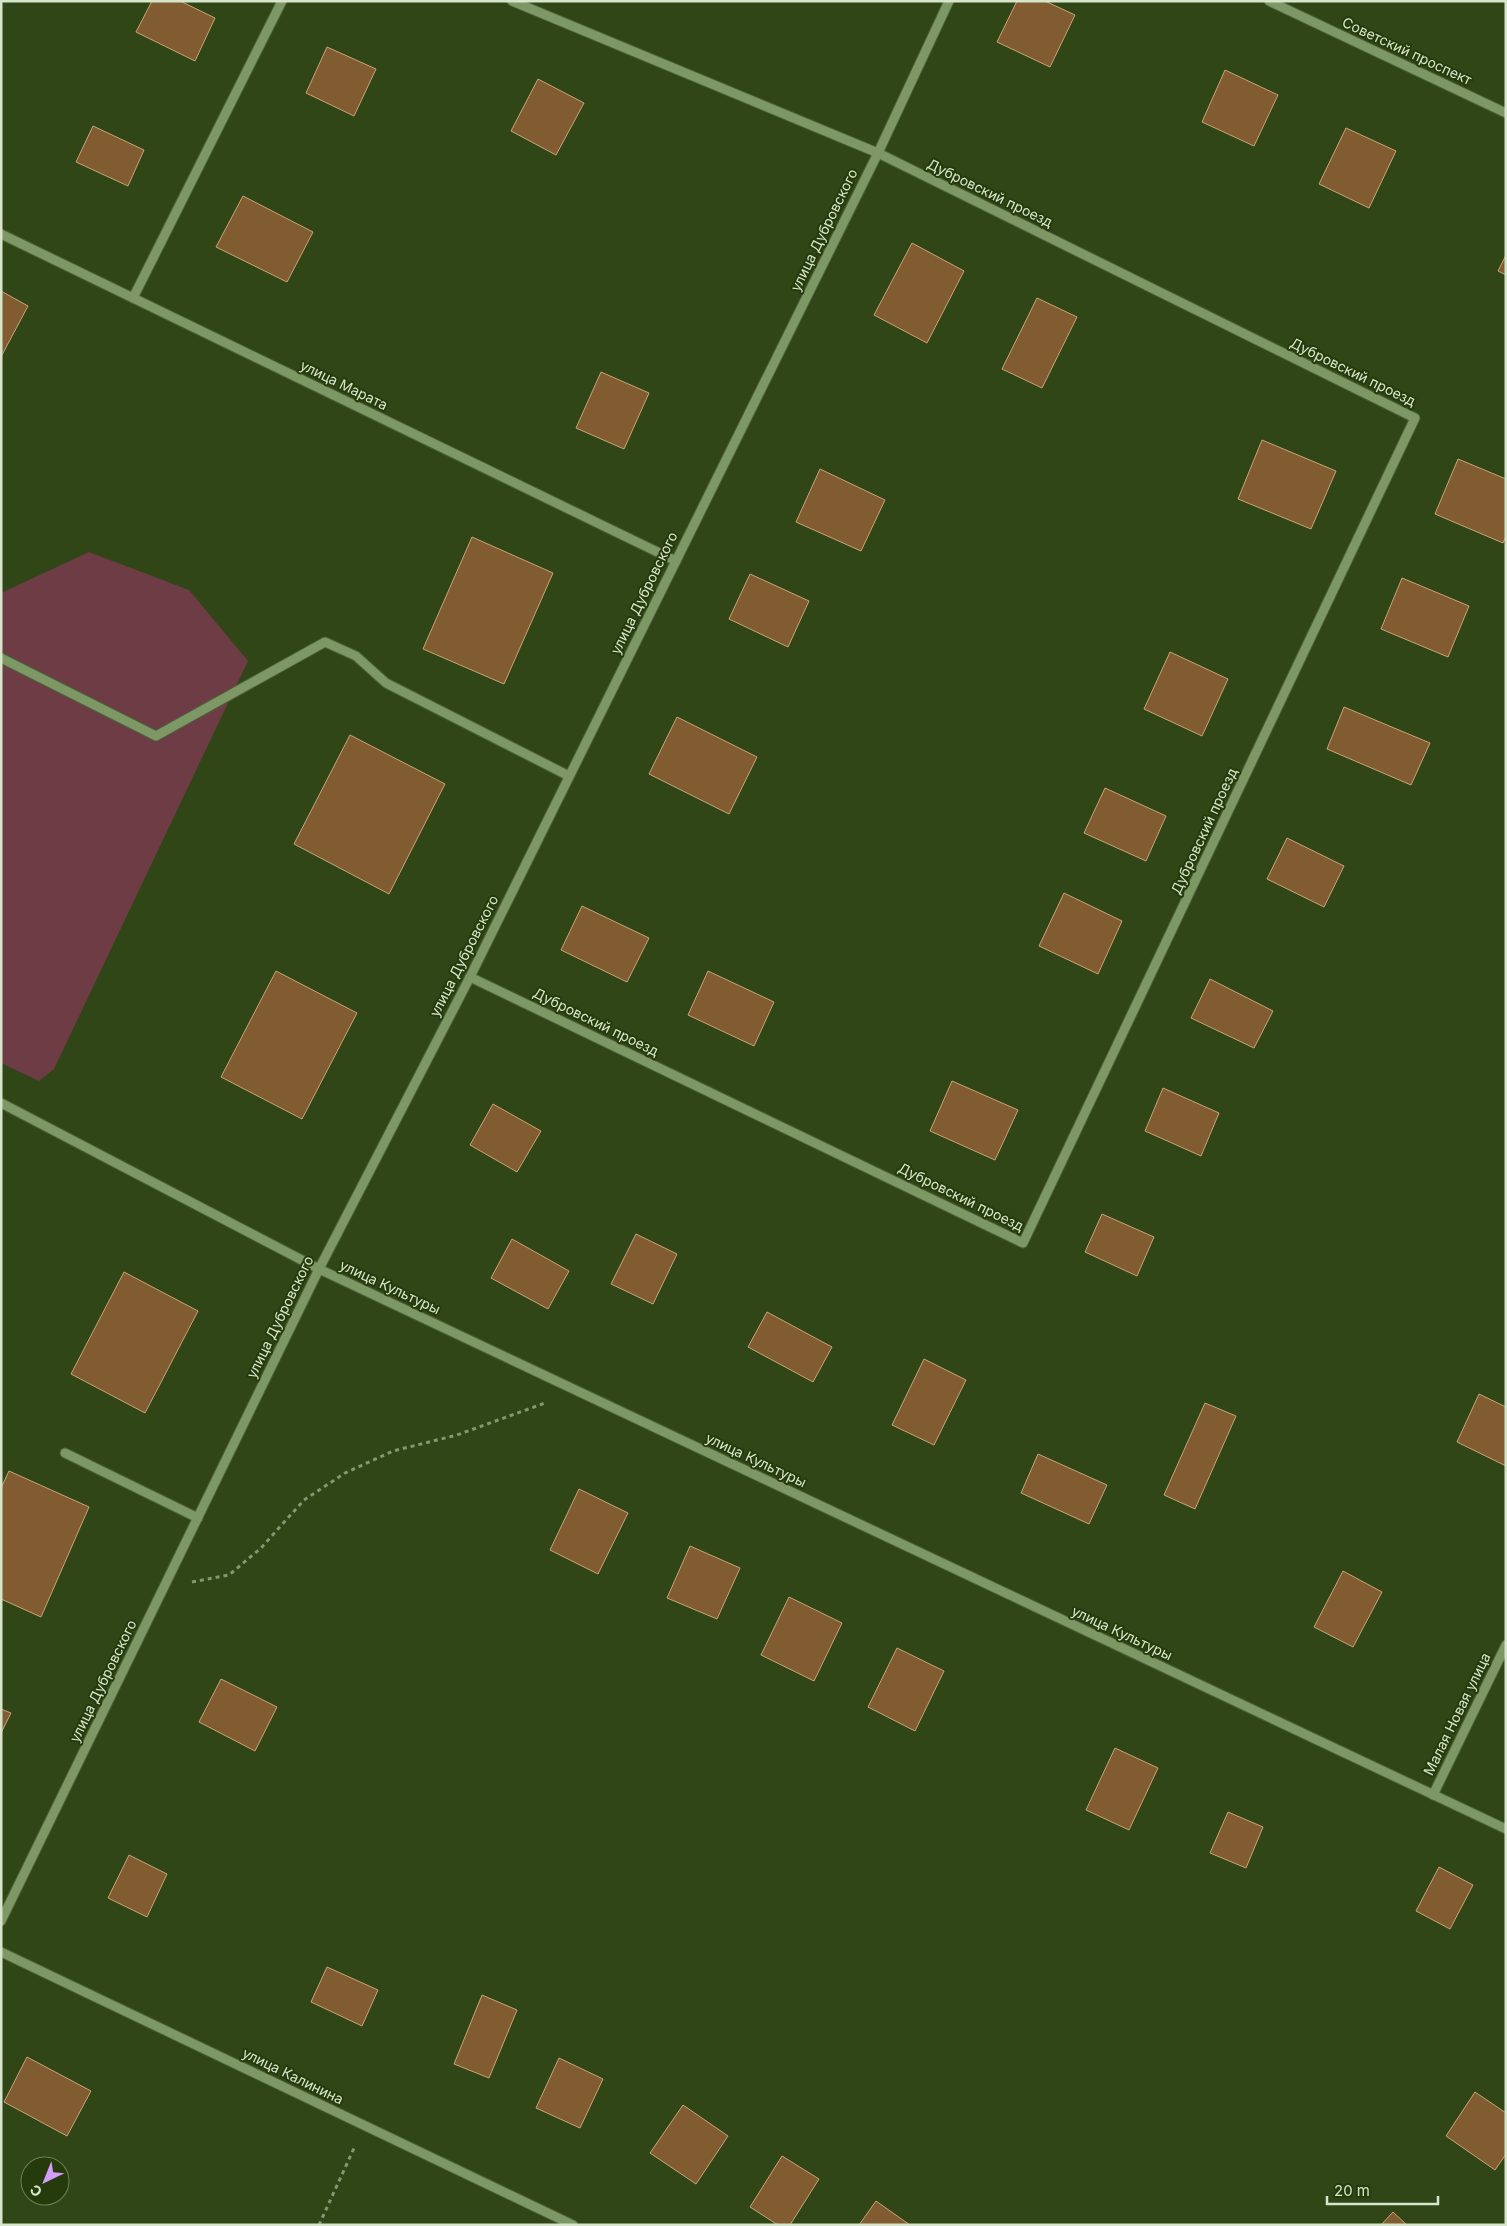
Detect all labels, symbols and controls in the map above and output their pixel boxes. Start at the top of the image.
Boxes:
street label: Советский проспект [1340,13,1475,88]
street label: Дубровский проезд [925,155,1056,230]
street label: улица Дубровского [787,166,861,294]
street label: Дубровский проезд [1288,334,1419,409]
street label: улица Марата [298,356,391,413]
street label: улица Дубровского [607,529,681,657]
street label: Дубровский проезд [1167,765,1240,897]
street label: улица Дубровского [426,892,502,1019]
street label: Дубровский проезд [531,984,662,1059]
street label: Дубровский проезд [896,1159,1027,1234]
street label: улица Дубровского [243,1253,317,1381]
street label: улица Культуры [337,1256,443,1317]
street label: улица Культуры [703,1429,809,1490]
street label: улица Культуры [1069,1602,1175,1663]
street label: улица Дубровского [66,1617,140,1745]
street label: Малая Новая улица [1420,1650,1494,1778]
street label: улица Калинина [240,2044,346,2107]
north arrow [20,2156,70,2206]
scale bar [1327,2174,1438,2206]
text: С [26,2181,45,2201]
text: 20 m [1334,2181,1370,2200]

